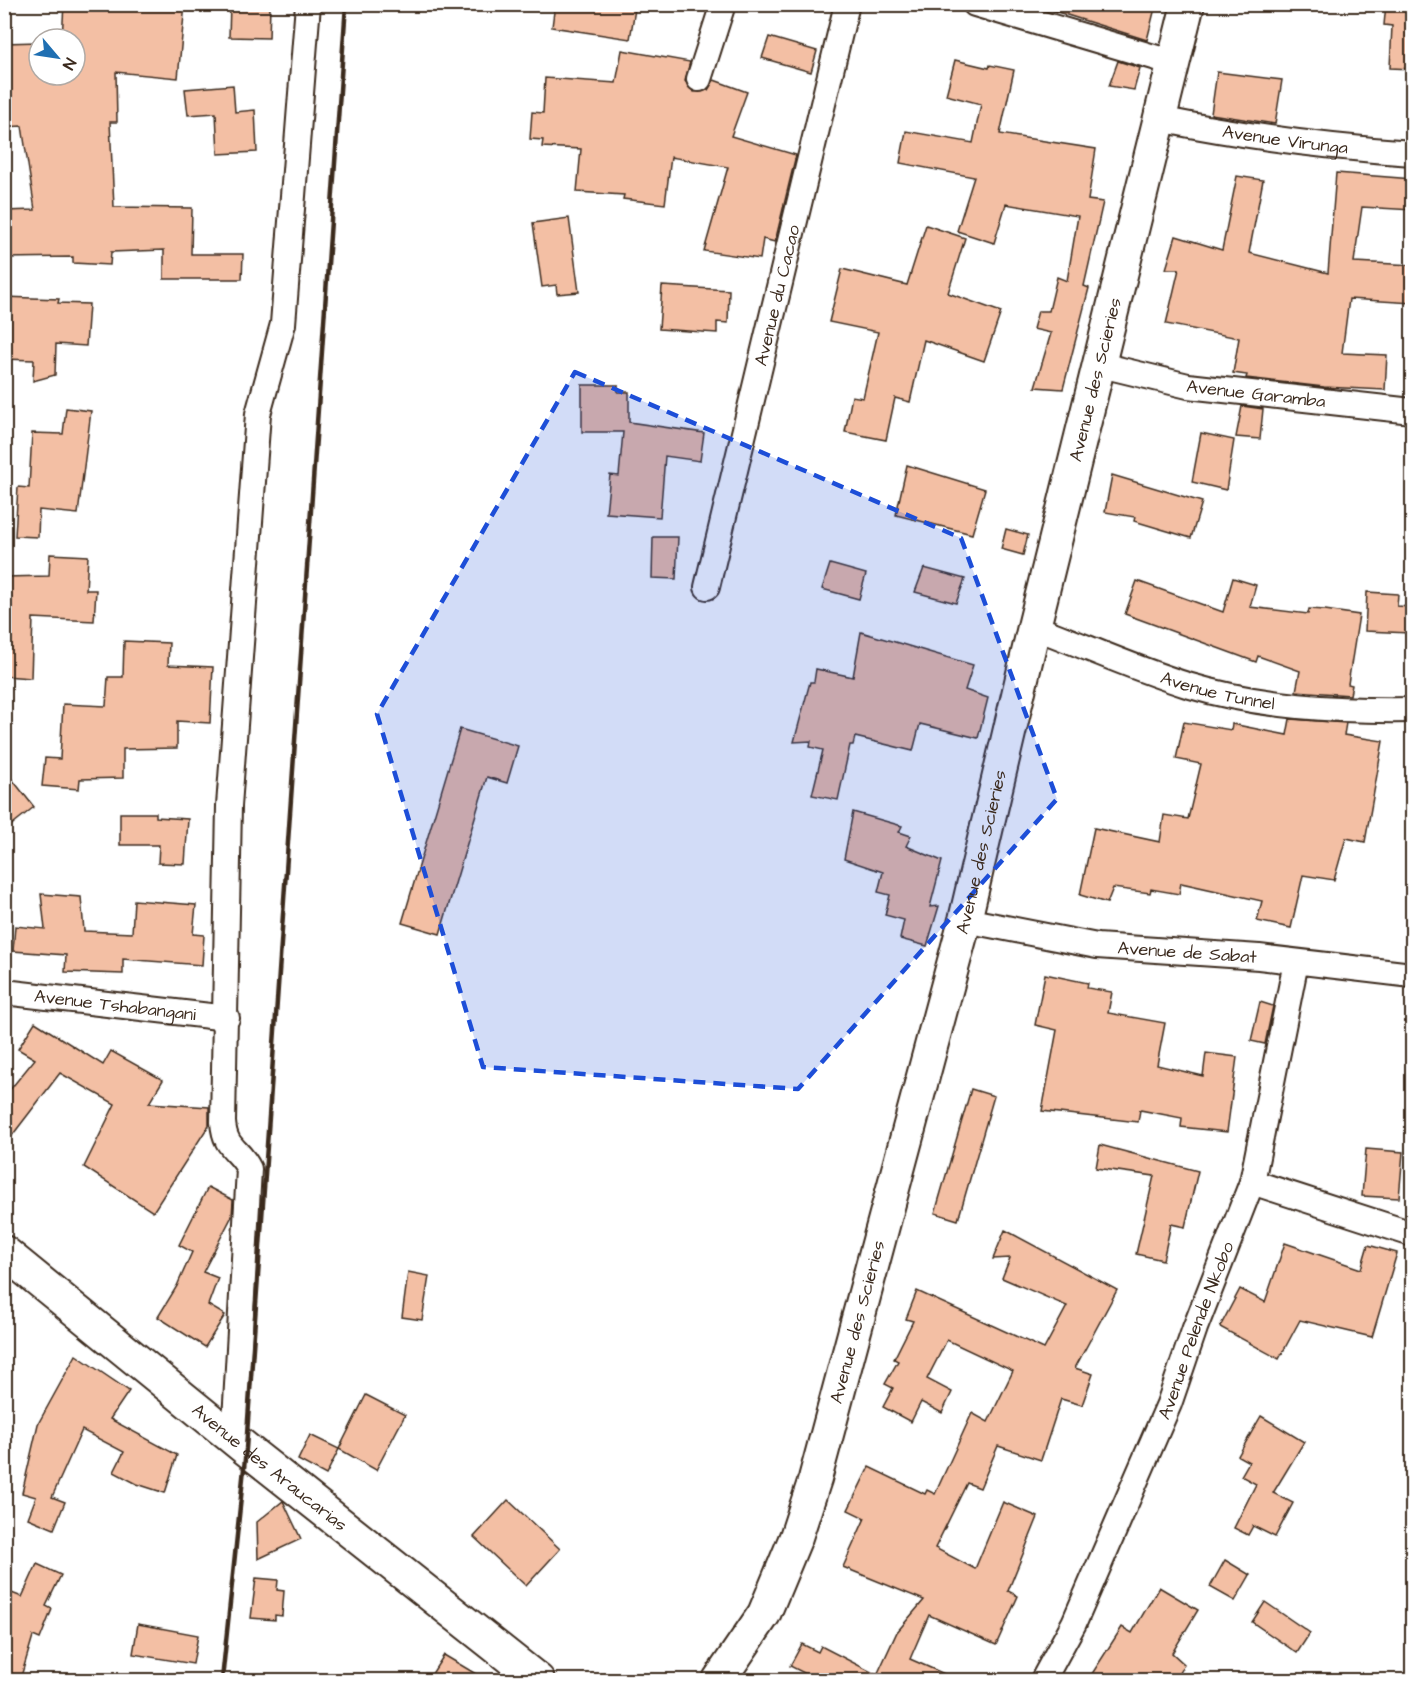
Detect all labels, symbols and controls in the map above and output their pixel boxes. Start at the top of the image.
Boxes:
north arrow [27,27,87,87]
text: N [57,54,81,74]
street label: Avenue Virunga [1221,118,1349,160]
street label: Avenue du Cacao [748,222,806,368]
street label: Avenue des Scieries [1063,295,1127,464]
street label: Avenue Garamba [1185,373,1327,414]
street label: Avenue Tunnel [1157,665,1277,716]
street label: Avenue des Scieries [949,767,1012,937]
street label: Avenue de Sabat [1117,935,1258,969]
street label: Avenue Tshabangani [33,983,198,1027]
street label: Avenue des Scieries [823,1238,891,1406]
street label: Avenue Pelende Nkobo [1151,1238,1240,1423]
street label: Avenue des Araucarias [187,1398,353,1537]

